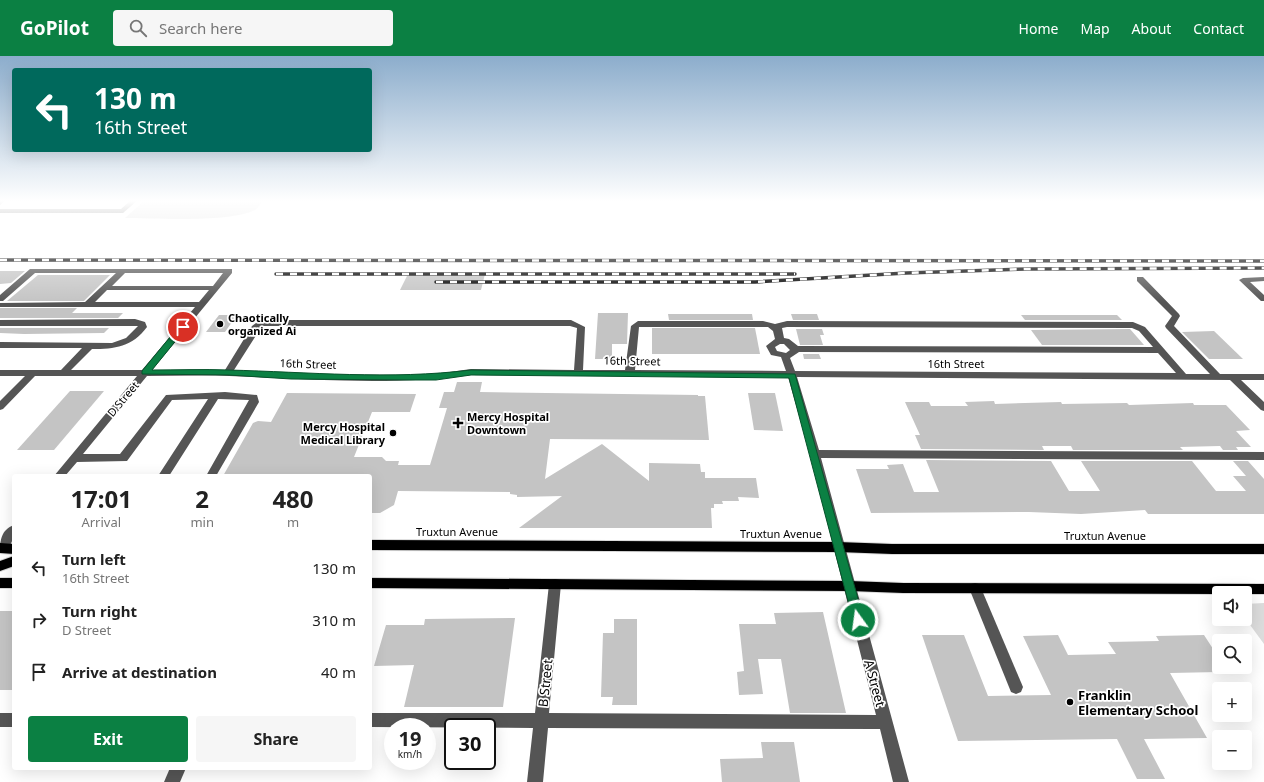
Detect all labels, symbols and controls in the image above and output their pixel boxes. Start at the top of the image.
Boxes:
search box [113,10,393,46]
text: GoPilot [20,15,89,41]
icon: search [127,17,149,39]
text: Search here [159,18,242,38]
text: Home [1019,19,1058,38]
text: Map [1080,19,1110,38]
text: About [1132,19,1171,38]
text: Contact [1193,19,1244,38]
text: 130 m [94,79,177,117]
icon: left [28,84,80,136]
text: 16th Street [94,115,187,139]
pin [166,310,200,344]
place label: Chaotically organized Ai [228,310,296,338]
icon: arrive [172,316,194,338]
marker: Chaotically organized Ai [215,319,225,329]
street label: 16th Street [603,353,661,368]
street label: 16th Street [279,355,337,372]
street label: 16th Street [928,356,984,371]
street label: D Street [103,378,142,419]
place label: Mercy Hospital Downtown [467,409,549,437]
marker: Mercy Hospital Downtown [452,417,464,429]
place label: Mercy Hospital Medical Library [301,419,386,447]
marker: Mercy Hospital Medical Library [388,428,398,438]
text: 17:01 [70,482,132,515]
text: 2 [195,482,209,515]
text: 480 [272,482,314,515]
text: Arrival [81,513,121,531]
text: min [190,513,214,531]
text: m [287,513,299,531]
street label: Truxtun Avenue [416,524,498,539]
street label: Truxtun Avenue [740,526,822,541]
street label: Truxtun Avenue [1064,528,1146,543]
text: Turn left [62,549,126,569]
icon: left [28,557,50,579]
text: 130 m [312,558,356,578]
text: 16th Street [62,569,129,587]
map controls [1212,586,1252,770]
button: sound [1212,586,1252,626]
position arrow [837,599,879,641]
text: Turn right [62,601,137,621]
icon: right [28,609,50,631]
text: 310 m [312,610,356,630]
text: D Street [62,621,111,639]
button: search [1212,634,1252,674]
street label: A Street [860,657,890,709]
street label: B Street [534,658,556,708]
icon: arrive [28,661,50,683]
text: Arrive at destination [62,662,217,682]
text: 40 m [321,662,356,682]
button: + [1212,682,1252,722]
place label: Franklin Elementary School [1078,686,1198,719]
marker: Franklin Elementary School [1065,697,1075,707]
button: Exit [28,716,188,762]
button: Share [196,716,356,762]
speed limit sign: 30 [444,718,496,770]
text: 19 [399,725,421,752]
button: − [1212,730,1252,770]
text: km/h [398,747,422,761]

